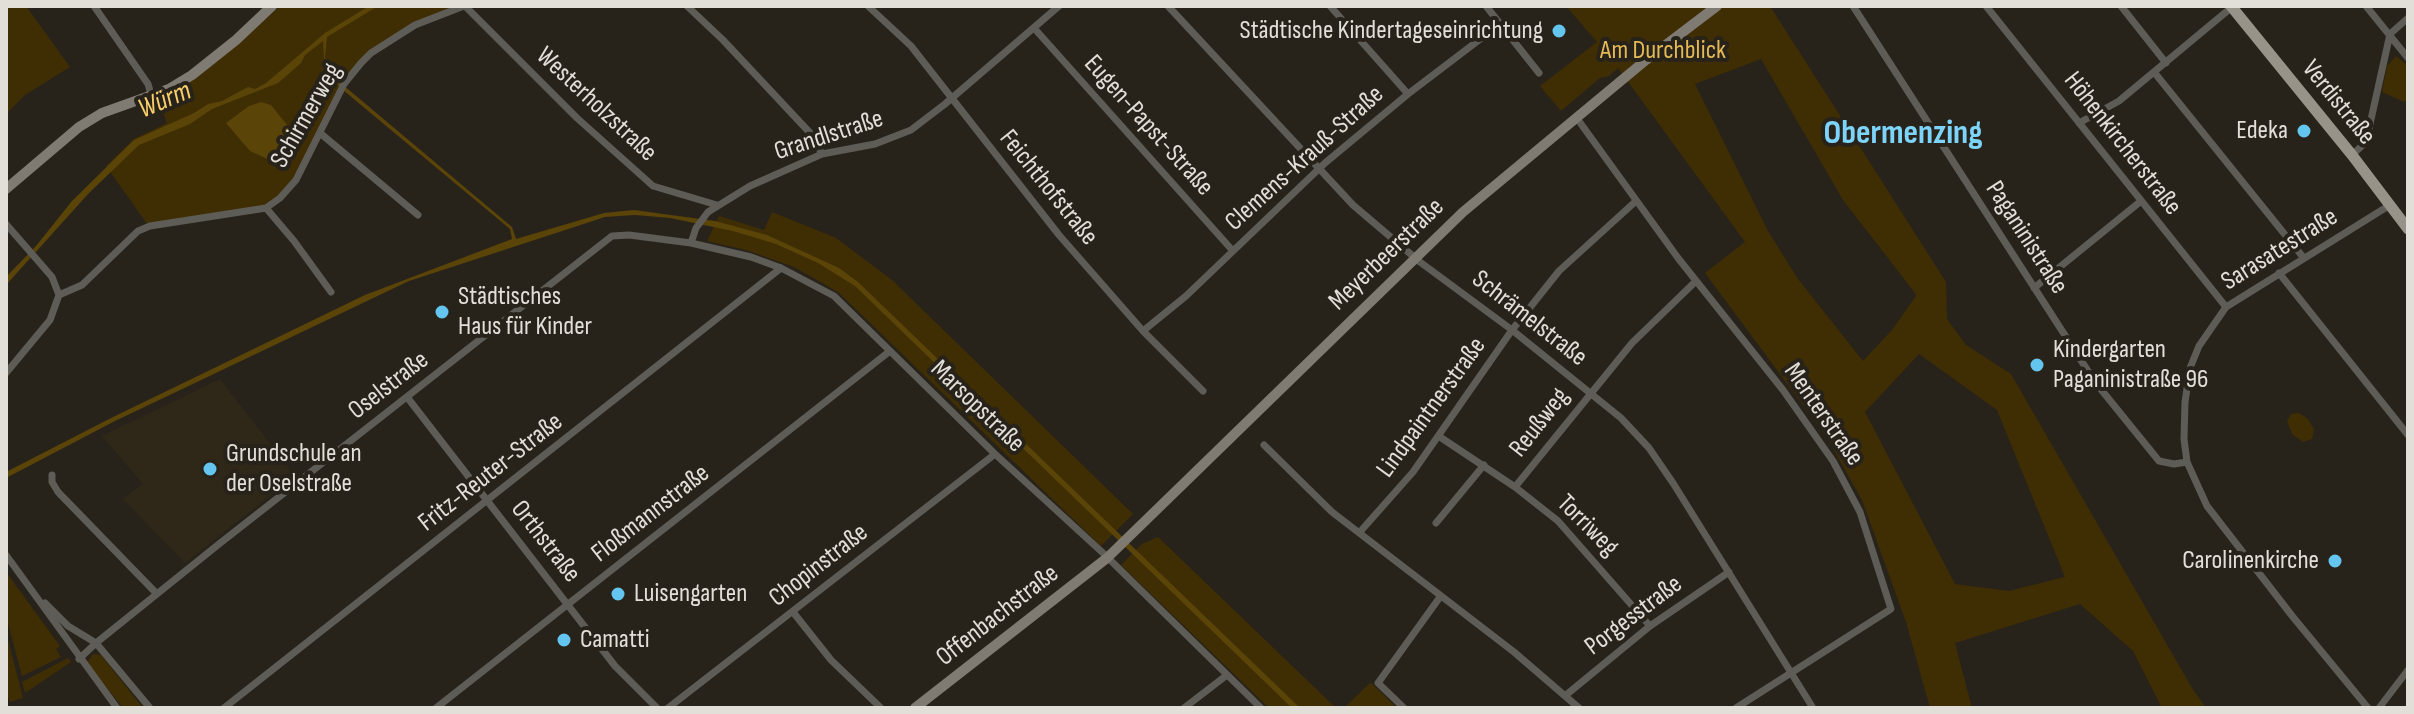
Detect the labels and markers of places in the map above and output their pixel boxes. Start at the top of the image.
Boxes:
place label: Städtische Kindertageseinrichtung [1240,15,1543,47]
marker: Städtische Kindertageseinrichtung [1550,22,1568,40]
place label: Edeka [2236,115,2288,147]
marker: Edeka [2295,122,2313,140]
place label: Städtisches Haus für Kinder [458,281,592,342]
marker: Städtisches Haus für Kinder [433,303,451,321]
place label: Kindergarten Paganinistraße 96 [2053,334,2208,396]
marker: Kindergarten Paganinistraße 96 [2028,356,2046,374]
place label: Grundschule an der Oselstraße [226,438,362,500]
marker: Grundschule an der Oselstraße [201,460,219,478]
place label: Carolinenkirche [2182,545,2319,577]
marker: Carolinenkirche [2326,552,2344,570]
place label: Luisengarten [634,578,747,610]
marker: Luisengarten [609,585,627,603]
place label: Camatti [580,624,650,656]
marker: Camatti [555,631,573,649]

